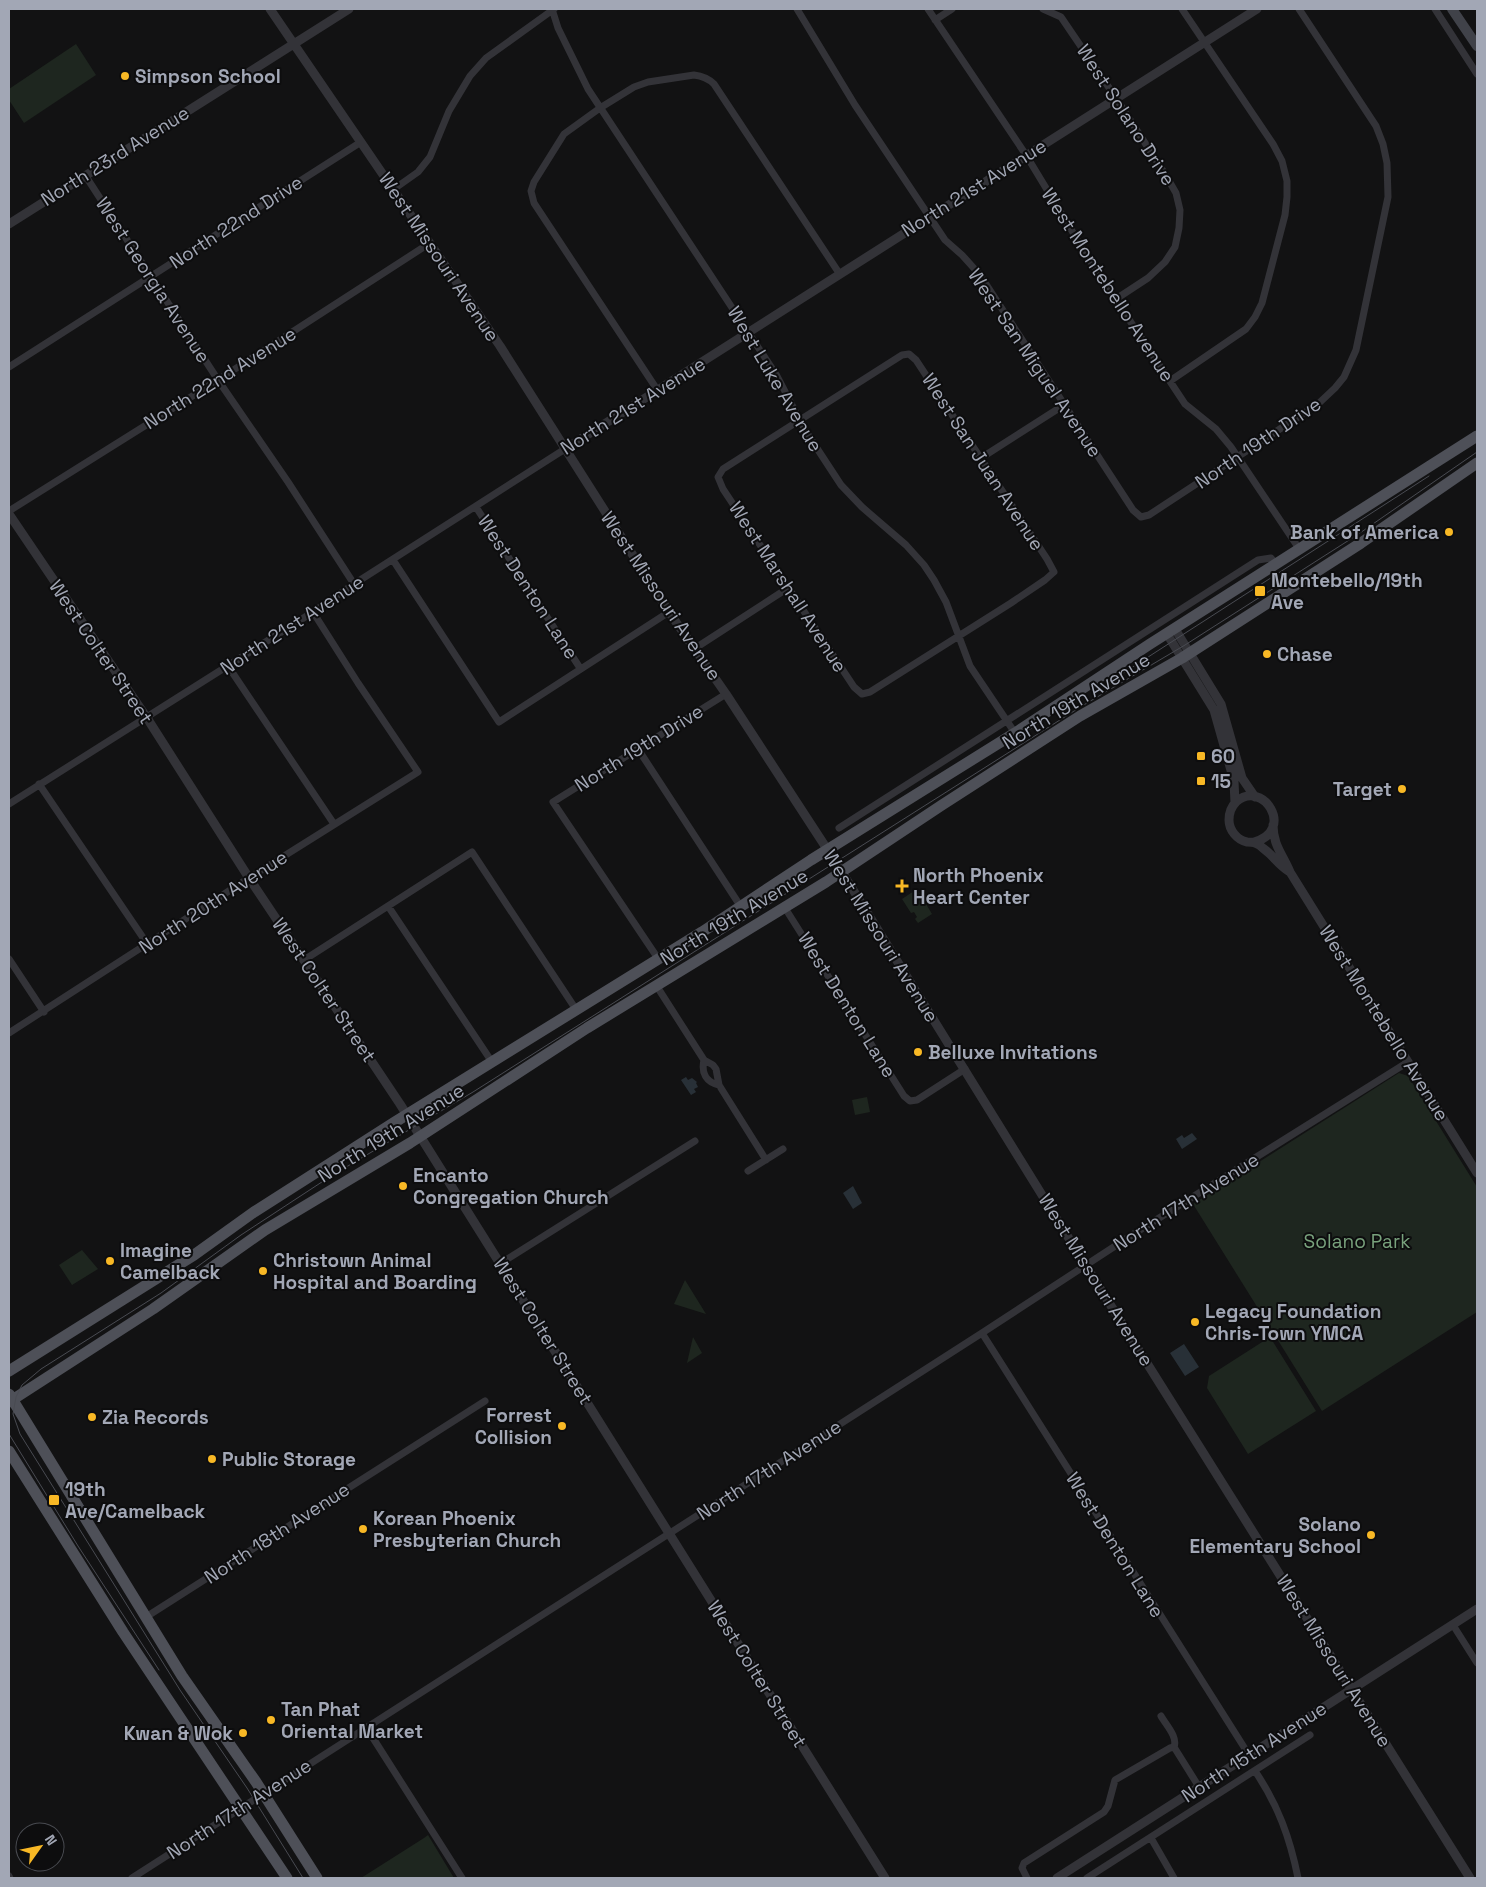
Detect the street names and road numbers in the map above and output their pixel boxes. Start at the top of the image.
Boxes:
street label: West Solano Drive [1071,40,1181,190]
street label: North 23rd Avenue [36,100,194,212]
street label: North 21st Avenue [897,133,1051,243]
street label: West Missouri Avenue [373,167,505,347]
street label: North 22nd Drive [165,170,307,274]
street label: West Montebello Avenue [1036,183,1180,387]
street label: West Georgia Avenue [90,192,216,368]
street label: West San Miguel Avenue [962,264,1108,462]
street label: West Luke Avenue [722,302,828,456]
street label: North 22nd Avenue [139,321,301,435]
street label: North 21st Avenue [556,351,710,461]
street label: West San Juan Avenue [916,368,1050,556]
street label: North 19th Drive [1190,391,1326,495]
street label: West Marshall Avenue [723,497,853,677]
street label: West Missouri Avenue [595,506,727,686]
street label: West Denton Lane [472,510,584,664]
street label: North 21st Avenue [215,569,369,681]
street label: West Colter Street [43,575,159,729]
street label: North 19th Avenue [997,647,1155,755]
street label: North 19th Drive [570,698,708,798]
street label: North 20th Avenue [134,845,292,959]
street label: West Missouri Avenue [818,845,944,1027]
street label: North 19th Avenue [655,863,813,971]
street label: West Colter Street [266,913,382,1067]
street label: West Montebello Avenue [1313,920,1455,1126]
street label: West Denton Lane [792,928,902,1082]
street label: North 19th Avenue [313,1078,469,1188]
street label: North 17th Avenue [1108,1147,1264,1257]
street label: West Missouri Avenue [1033,1189,1159,1371]
street label: West Colter Street [488,1253,598,1409]
street label: North 17th Avenue [692,1414,846,1526]
street label: West Denton Lane [1060,1468,1170,1622]
street label: North 18th Avenue [199,1477,355,1589]
street label: West Missouri Avenue [1271,1570,1397,1752]
street label: West Colter Street [702,1596,812,1752]
street label: North 15th Avenue [1177,1696,1331,1808]
street label: North 17th Avenue [162,1753,316,1865]

